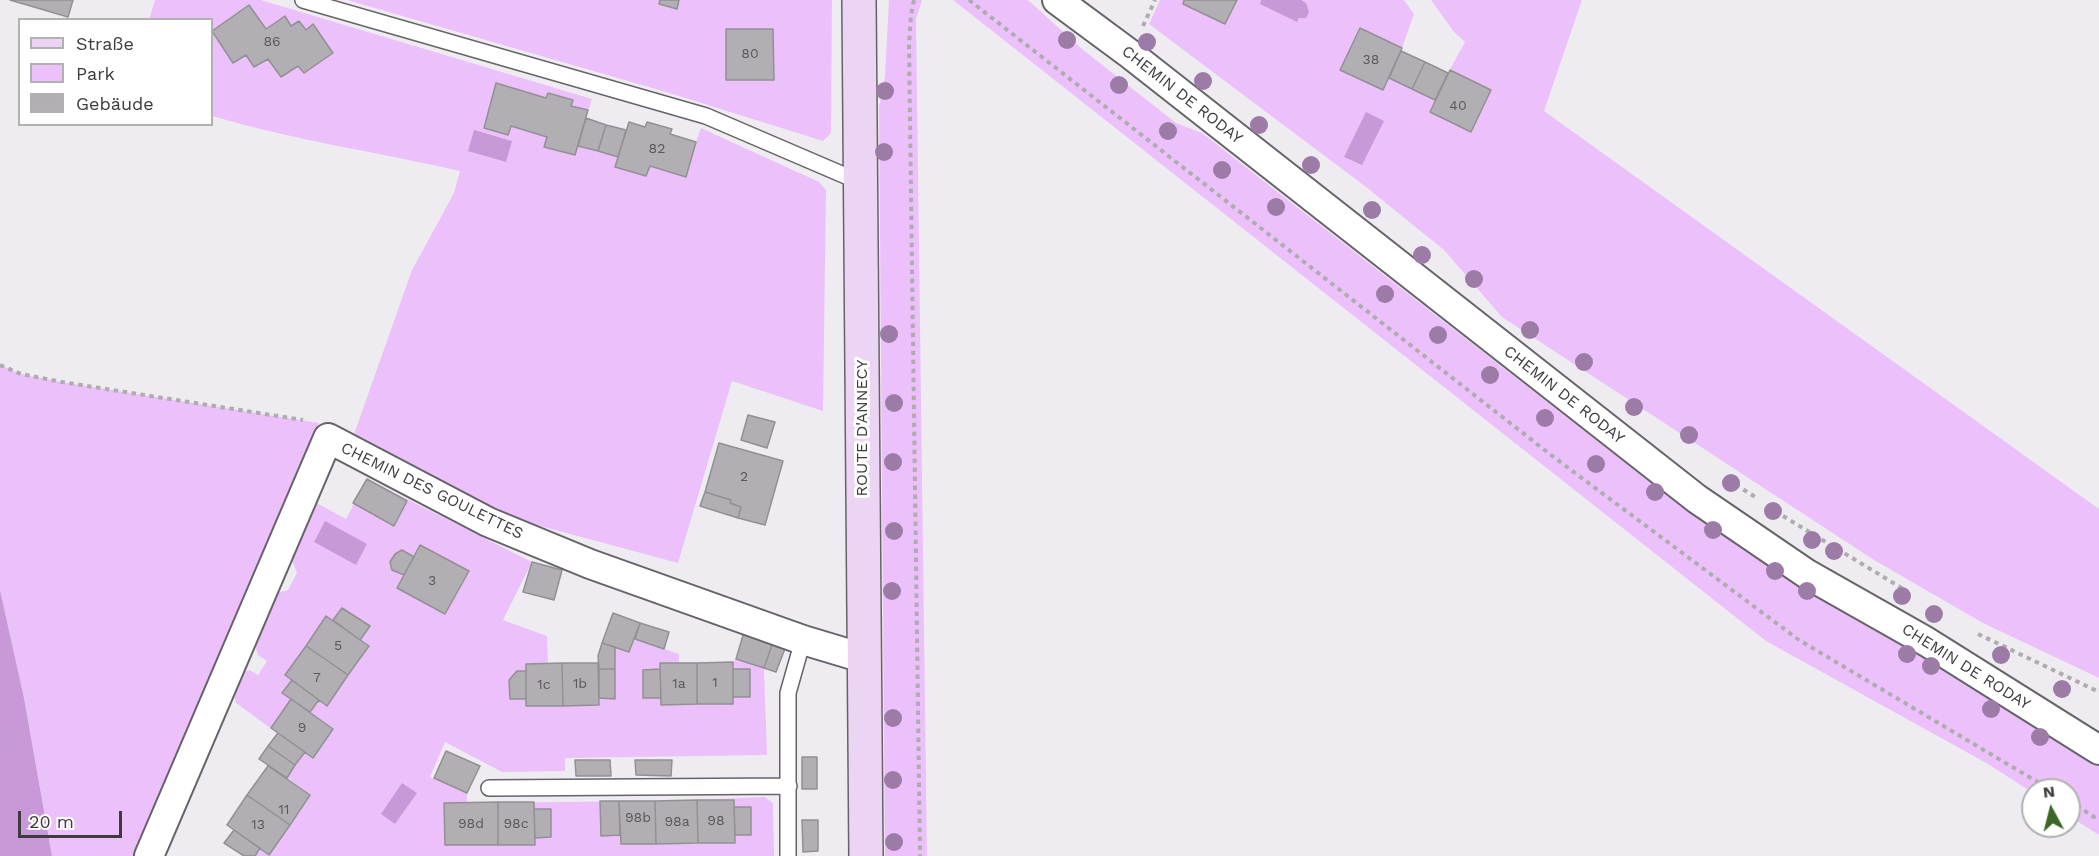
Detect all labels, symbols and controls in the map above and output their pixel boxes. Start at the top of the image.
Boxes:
legend [18,18,213,126]
text: Straße [76,33,134,54]
house number: 86 [263,34,281,50]
street label: CHEMIN DE RODAY [1118,42,1246,148]
house number: 80 [741,46,759,62]
house number: 38 [1363,52,1379,68]
text: Park [76,63,115,84]
text: Gebäude [76,93,154,114]
house number: 40 [1449,98,1467,114]
house number: 82 [649,141,665,157]
street label: CHEMIN DE RODAY [1500,342,1628,448]
street label: ROUTE D'ANNECY [852,360,872,496]
street label: CHEMIN DES GOULETTES [338,438,526,544]
house number: 2 [740,469,748,485]
house number: 3 [428,573,436,589]
street label: CHEMIN DE RODAY [1898,620,2034,714]
house number: 5 [334,638,342,654]
house number: 7 [313,670,321,686]
house number: 1 [712,675,718,691]
house number: 1b [573,676,587,692]
house number: 1a [672,676,686,692]
house number: 1c [537,677,551,693]
house number: 9 [298,720,306,736]
north arrow [2021,778,2081,838]
text: N [2042,781,2056,802]
scale bar [21,799,124,837]
house number: 11 [279,802,289,818]
house number: 98b [625,810,651,826]
text: 20 m [29,811,74,832]
house number: 98 [707,813,725,829]
house number: 98a [664,814,690,830]
house number: 98d [458,816,484,832]
house number: 98c [503,816,529,832]
house number: 13 [251,817,265,833]

